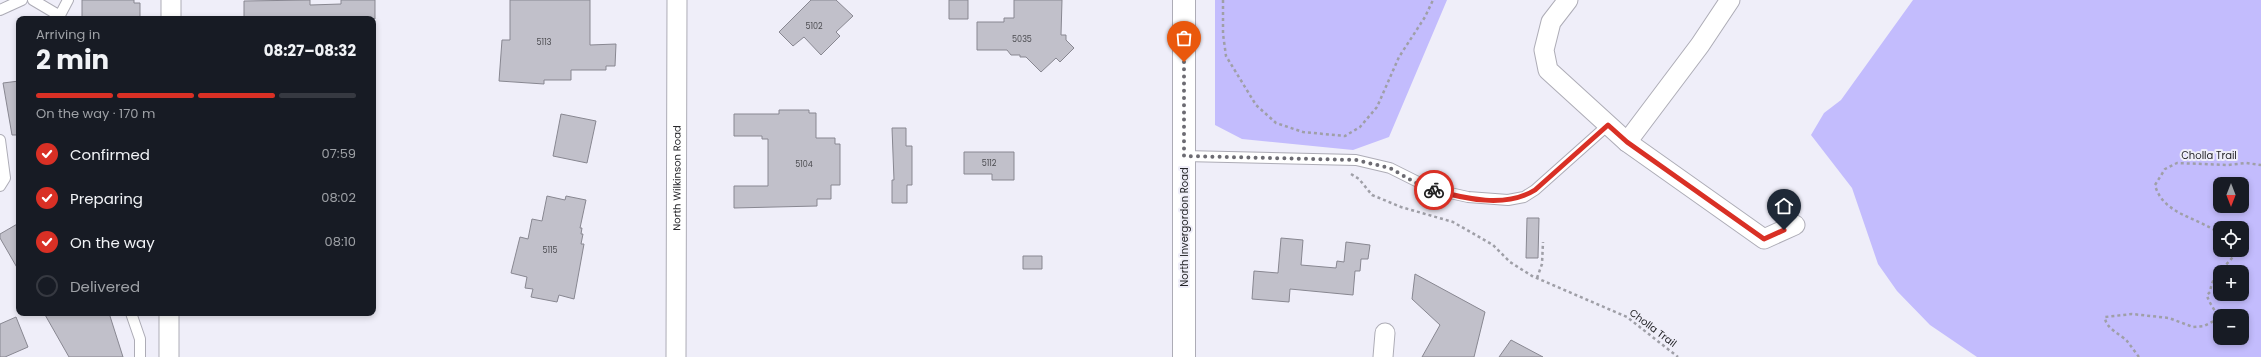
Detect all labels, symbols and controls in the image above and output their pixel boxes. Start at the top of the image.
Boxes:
house number: 5102 [805,21,823,32]
pin [1167,21,1201,62]
text: Arriving in [36,25,100,44]
icon: bag [1173,27,1195,49]
house number: 5035 [1012,34,1032,45]
house number: 5113 [537,37,552,48]
text: 08:27–08:32 [264,40,356,61]
text: 2 min [36,42,109,78]
text: On the way · 170 m [36,104,155,123]
street label: North Wilkinson Road [669,125,684,231]
icon: check [36,143,58,165]
text: Confirmed [70,144,150,165]
text: 07:59 [322,144,356,163]
street label: Cholla Trail [2181,148,2237,163]
house number: 5112 [982,158,997,169]
house number: 5104 [795,159,813,170]
street label: North Invergordon Road [1177,167,1192,287]
courier [1414,170,1454,210]
north arrow [2213,177,2249,213]
map controls [2213,177,2249,345]
icon: bike [1423,179,1445,201]
icon: check [36,187,58,209]
text: Preparing [70,188,143,209]
text: 08:02 [321,188,356,207]
pin [1767,189,1801,230]
icon: home [1773,195,1795,217]
button: locate [2213,221,2249,257]
icon: check [36,231,58,253]
text: On the way [70,232,155,253]
text: 08:10 [325,232,356,251]
house number: 5115 [542,245,558,256]
button: + [2213,265,2249,301]
text: Delivered [70,276,140,297]
street label: Cholla Trail [1626,305,1680,351]
button: − [2213,309,2249,345]

